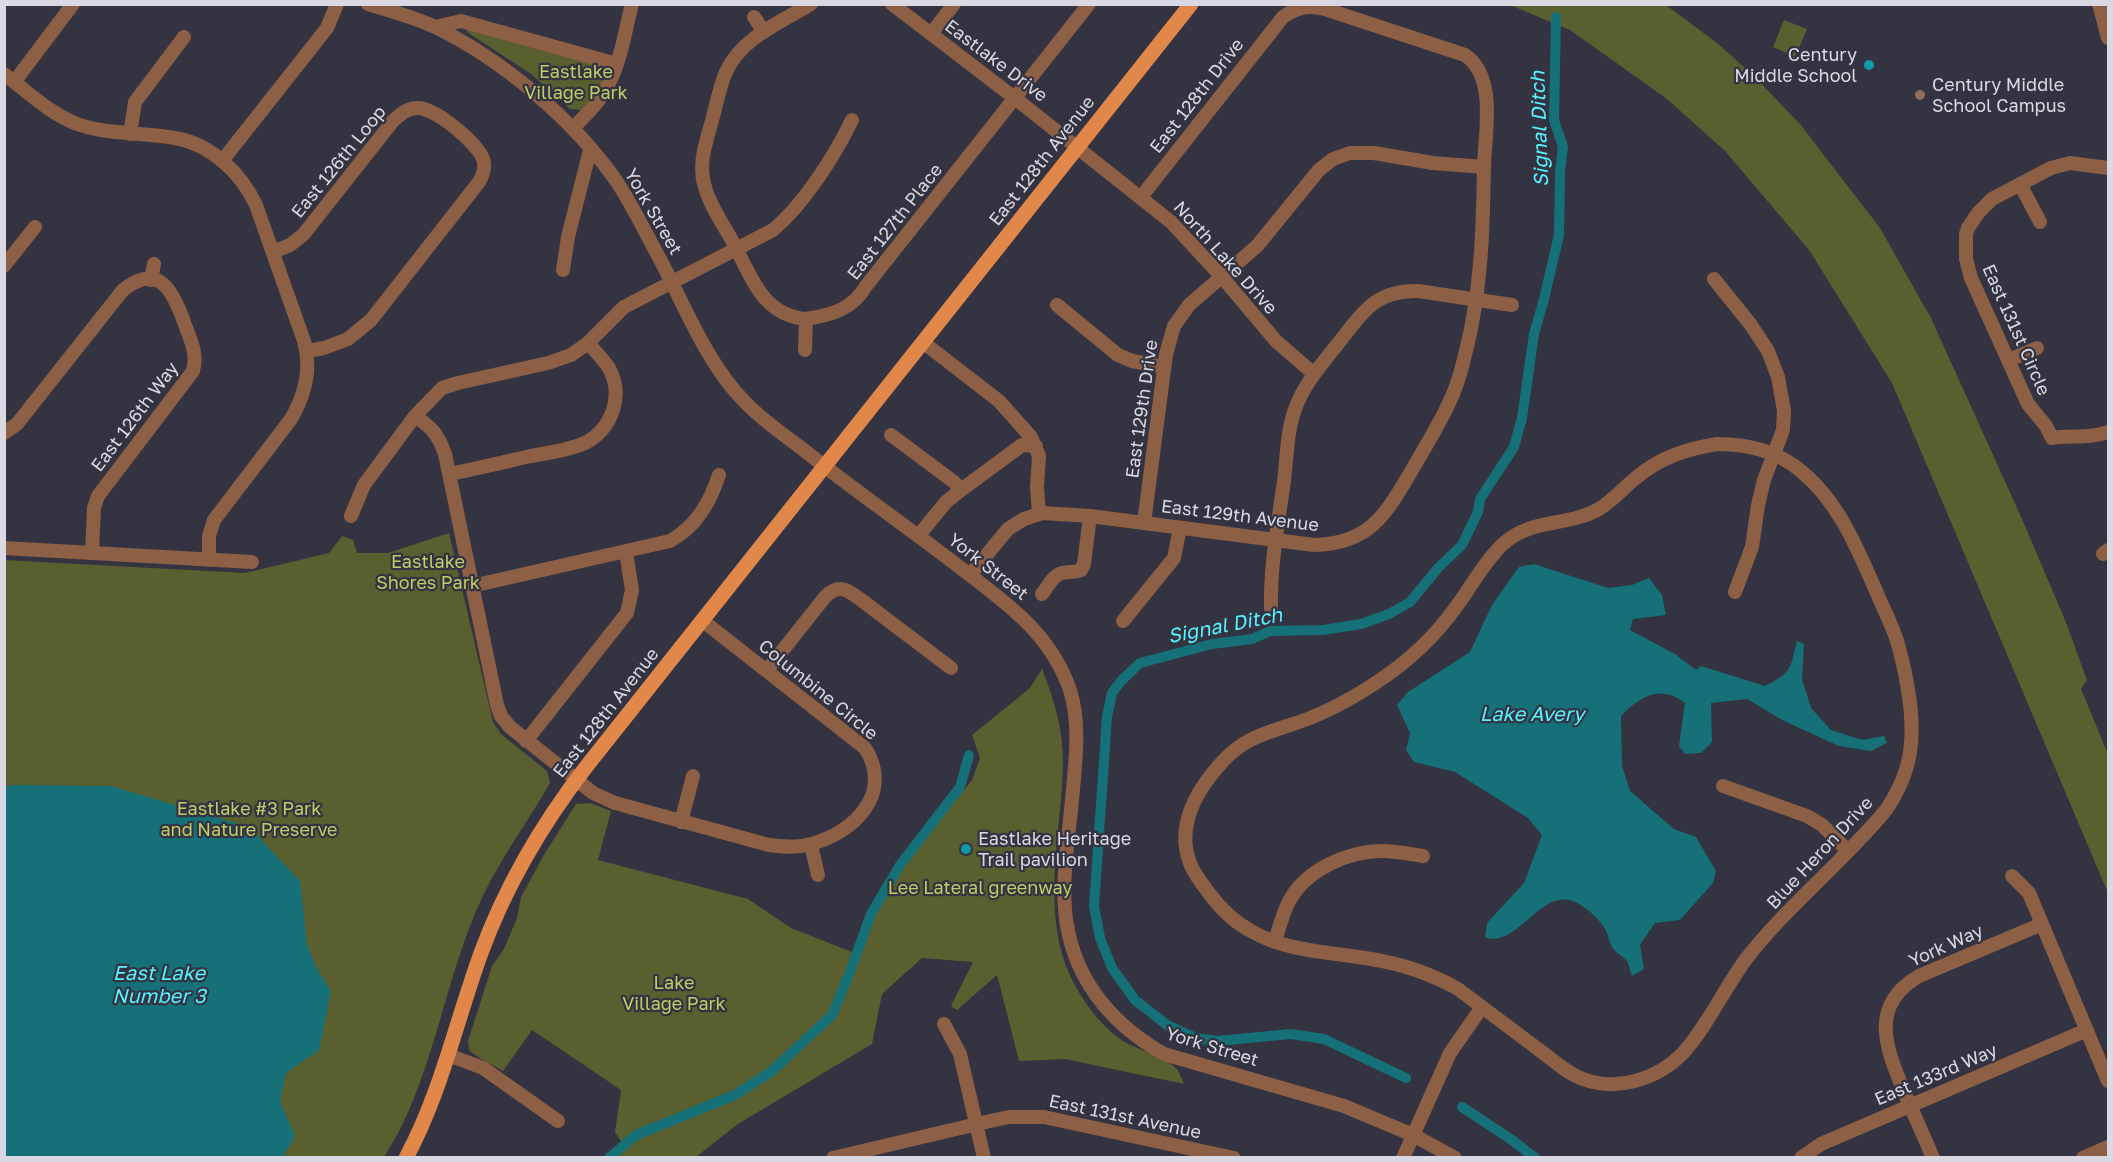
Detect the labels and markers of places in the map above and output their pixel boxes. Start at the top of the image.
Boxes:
place label: Century Middle School [1734,44,1857,86]
marker: Century Middle School [1862,58,1876,72]
place label: Century Middle School Campus [1932,74,2066,116]
marker: Century Middle School Campus [1913,88,1927,102]
place label: Eastlake Heritage Trail pavilion [978,828,1131,870]
marker: Eastlake Heritage Trail pavilion [959,842,973,856]

